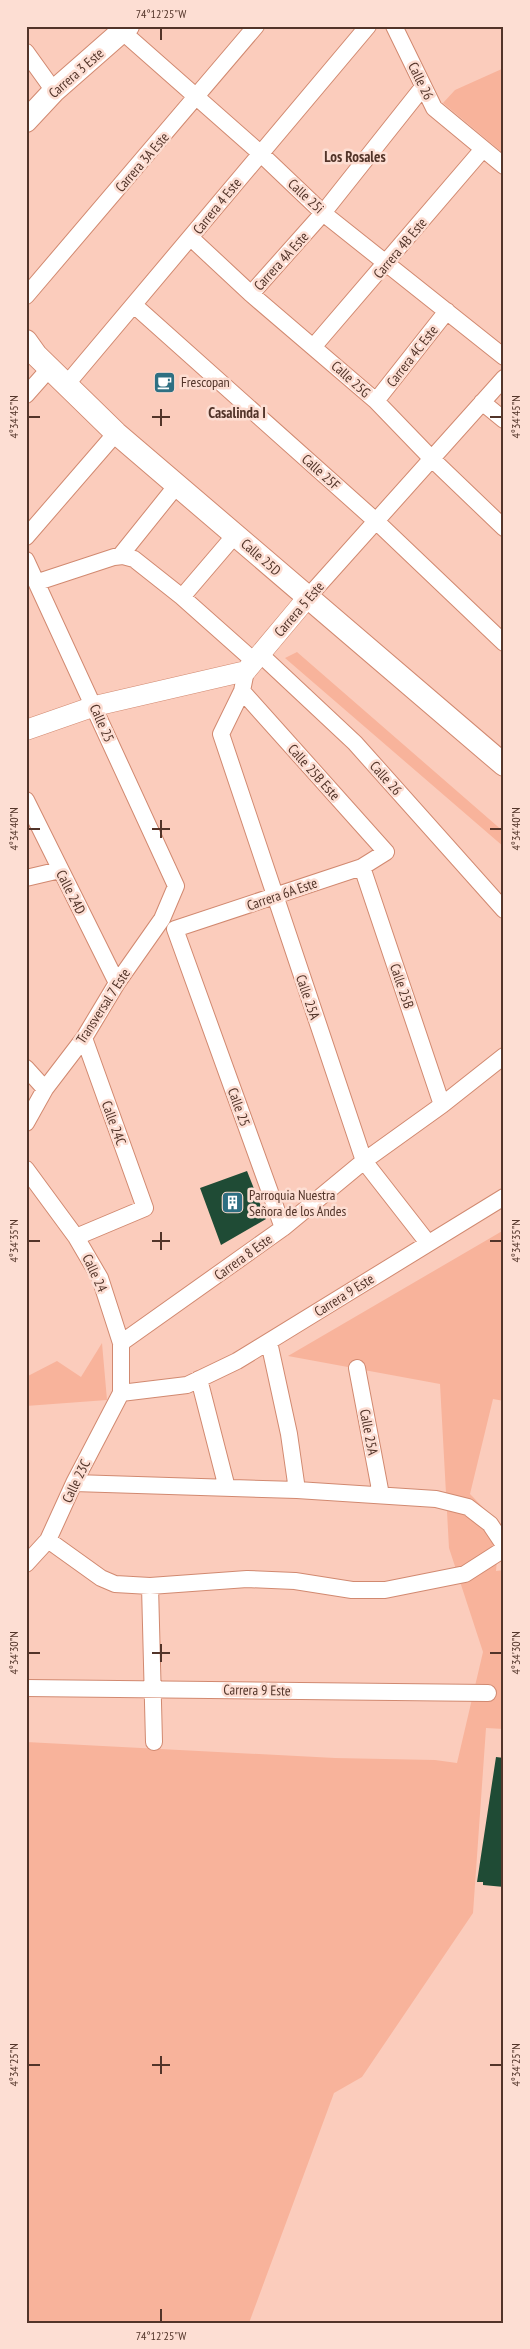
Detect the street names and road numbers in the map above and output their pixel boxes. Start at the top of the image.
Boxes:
street label: Carrera 3 Este [45,44,107,102]
street label: Calle 26 [404,59,438,103]
street label: Carrera 3A Este [111,128,173,196]
street label: Carrera 4 Este [189,174,245,238]
street label: Calle 25i [284,175,328,217]
street label: Carrera 4B Este [369,214,431,282]
street label: Carrera 4A Este [250,228,312,294]
street label: Carrera 4C Este [382,321,442,390]
street label: Calle 25G [328,357,374,401]
street label: Calle 25F [298,450,344,494]
street label: Calle 25D [237,535,285,579]
street label: Carrera 5 Este [270,578,328,640]
street label: Calle 25 [86,701,118,745]
street label: Calle 25B Este [284,740,344,804]
street label: Calle 26 [366,757,406,799]
street label: Calle 24D [52,867,90,917]
street label: Carrera 6A Este [244,873,320,914]
street label: Calle 25B [386,961,418,1011]
street label: Transversal 7 Este [72,965,134,1047]
street label: Calle 25A [292,972,324,1022]
street label: Calle 25 [224,1085,254,1129]
street label: Calle 24C [98,1098,131,1148]
street label: Carrera 8 Este [211,1230,276,1284]
street label: Calle 24 [78,1251,112,1295]
street label: Carrera 9 Este [311,1269,377,1320]
street label: Calle 25A [356,1408,382,1457]
street label: Calle 23C [58,1456,94,1506]
street label: Carrera 9 Este [223,1680,291,1700]

